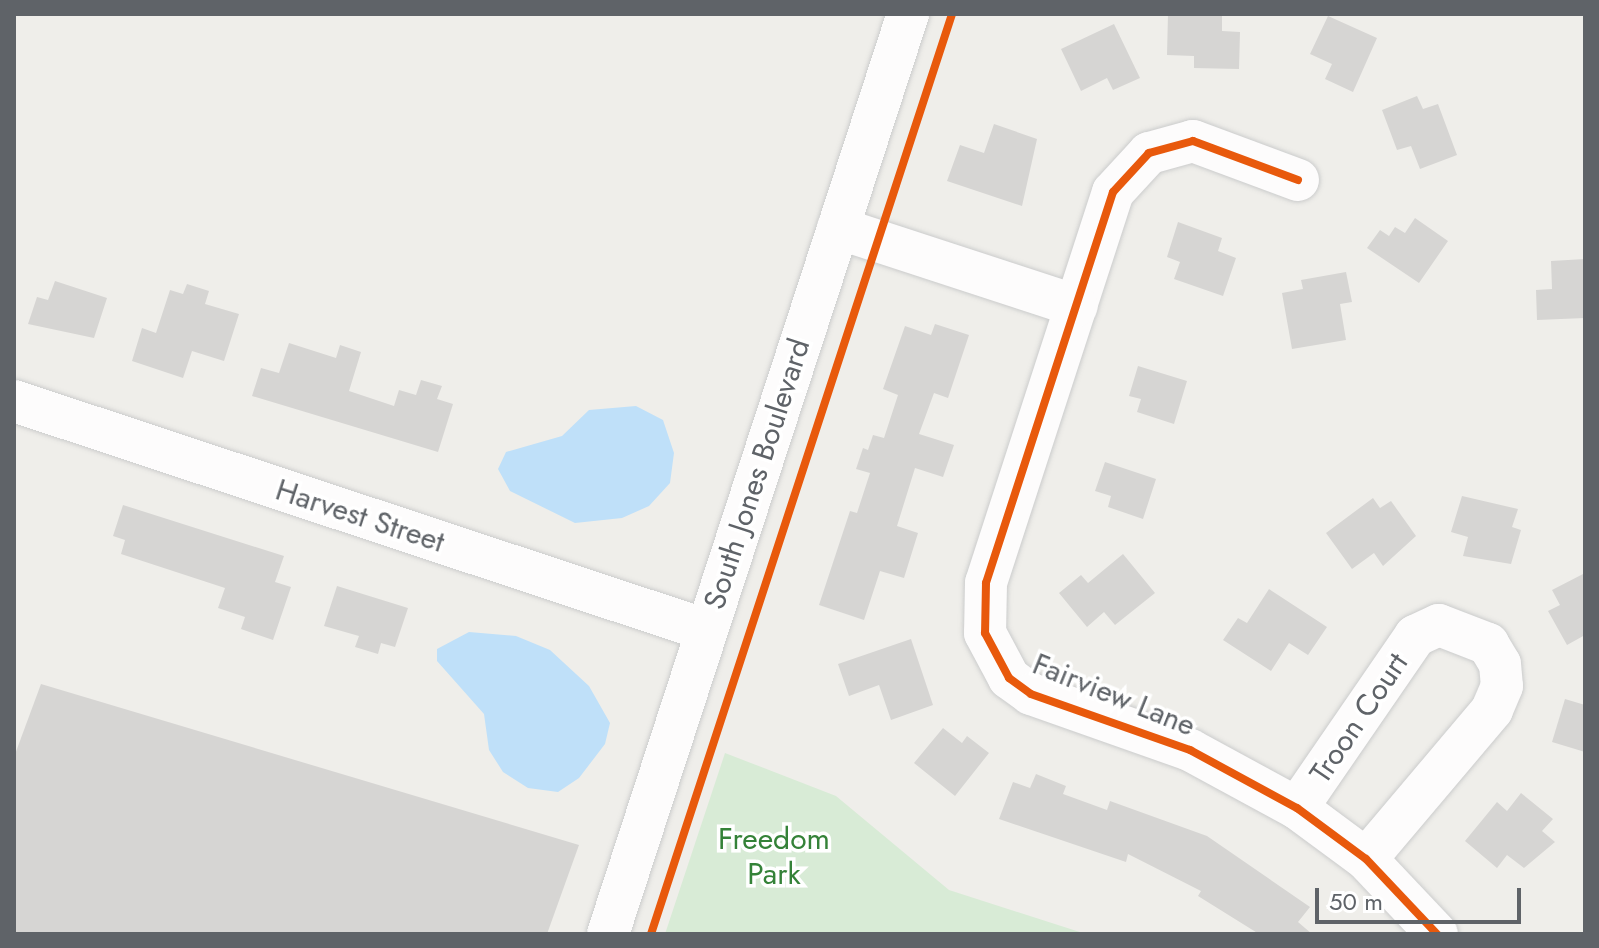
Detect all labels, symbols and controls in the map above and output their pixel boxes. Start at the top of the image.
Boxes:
street label: South Jones Boulevard [696,334,818,614]
street label: Harvest Street [271,472,449,560]
street label: Fairview Lane [1027,646,1201,744]
street label: Troon Court [1302,646,1416,790]
park label: Freedom Park [718,821,830,892]
scale bar [1319,872,1525,922]
text: 50 m [1329,884,1383,919]

